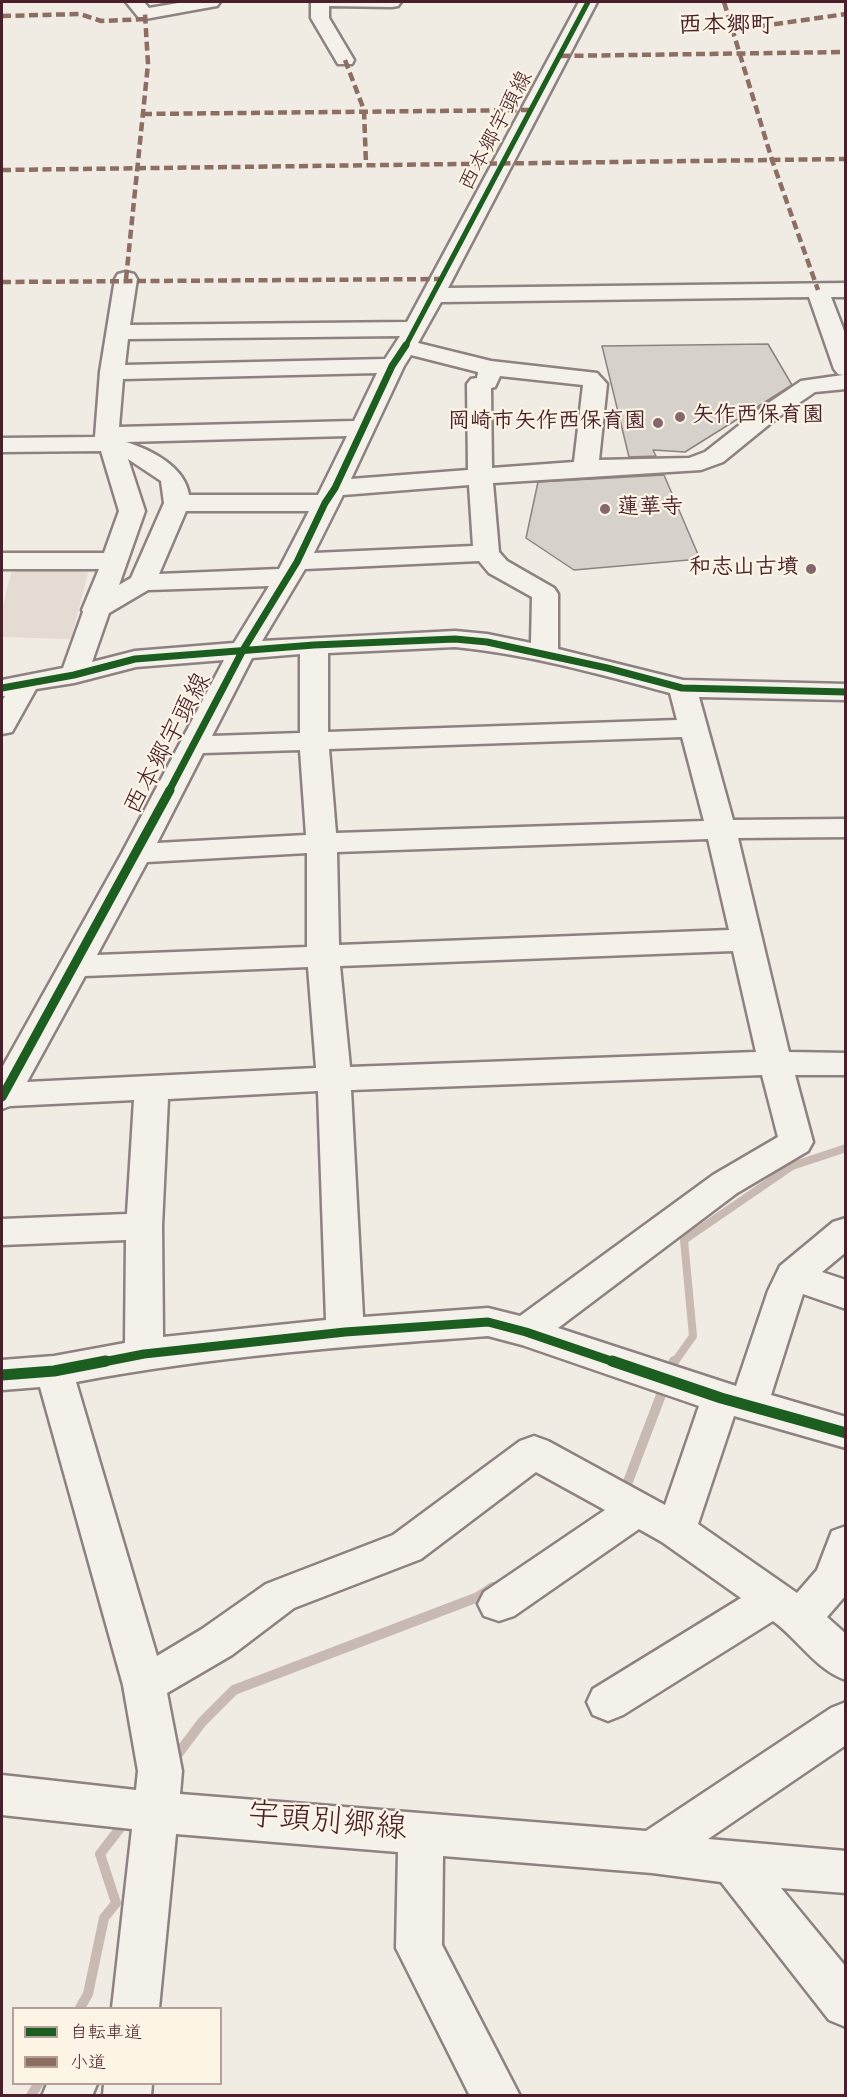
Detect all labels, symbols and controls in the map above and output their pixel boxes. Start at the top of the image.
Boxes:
district label: 西本郷町 [678,14,774,42]
street label: 西本郷宇頭線 [455,68,541,196]
place label: 矢作西保育園 [692,404,824,430]
place label: 岡崎市矢作西保育園 [448,410,646,436]
marker: 矢作西保育園 [673,410,687,424]
marker: 岡崎市矢作西保育園 [651,416,665,430]
place label: 蓮華寺 [617,496,683,522]
marker: 蓮華寺 [598,502,612,516]
place label: 和志山古墳 [689,556,799,582]
marker: 和志山古墳 [804,562,818,576]
street label: 西本郷宇頭線 [120,669,220,821]
street label: 宇頭別郷線 [246,1799,408,1851]
legend [12,2007,222,2085]
text: 自転車道 [70,2021,142,2047]
text: 小道 [70,2051,106,2077]

